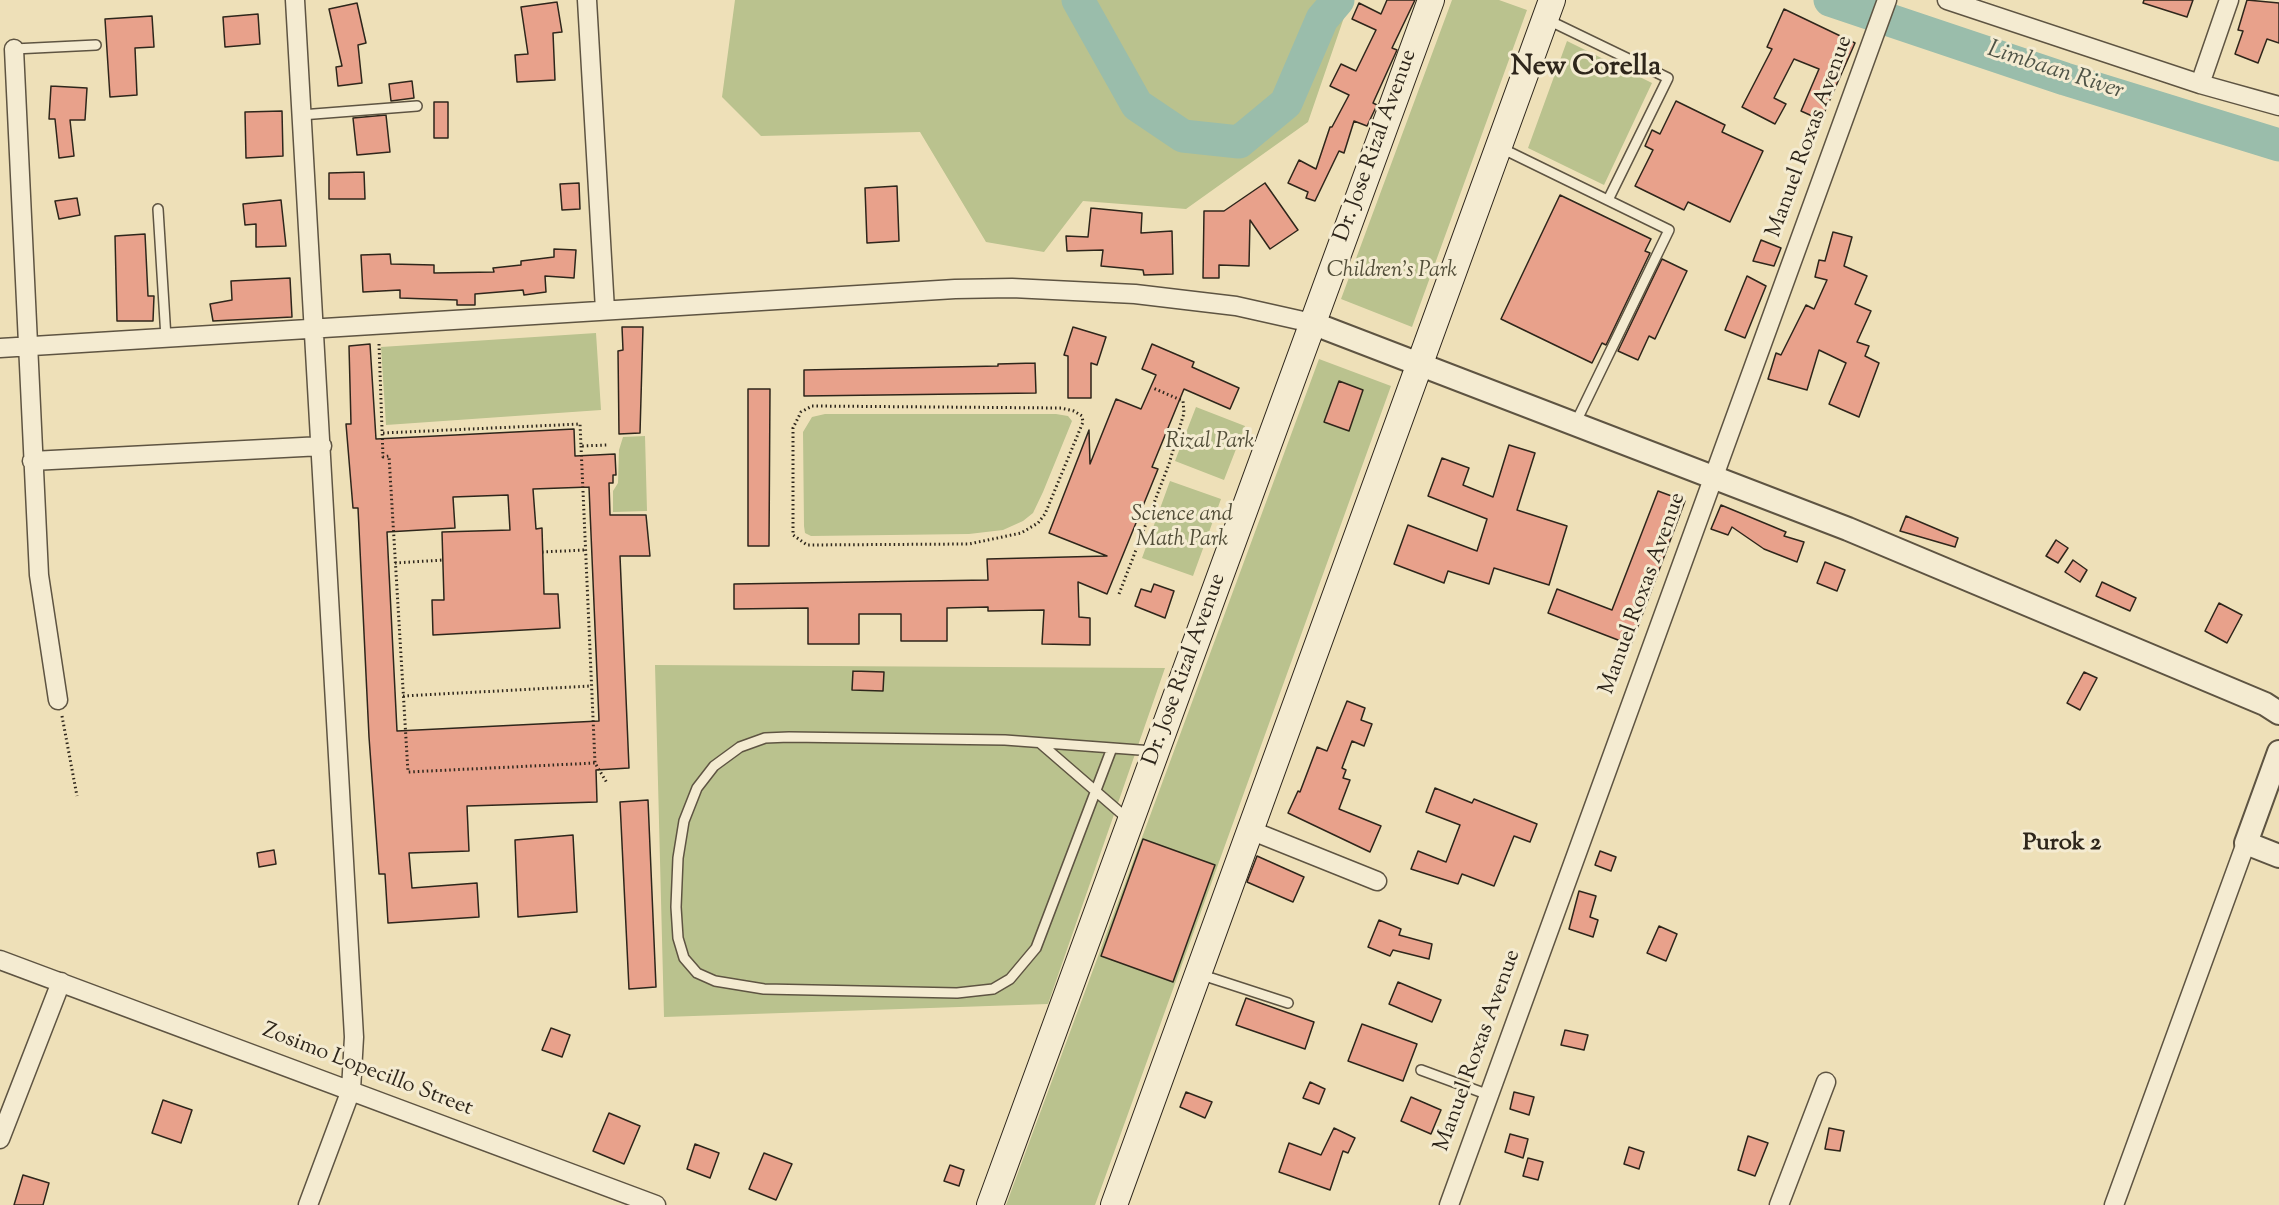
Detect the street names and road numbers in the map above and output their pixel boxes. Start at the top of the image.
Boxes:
street label: Manuel Roxas Avenue [1762,33,1860,241]
street label: Dr. Jose Rizal Avenue [1330,46,1424,246]
street label: Manuel Roxas Avenue [1595,490,1693,698]
street label: Dr. Jose Rizal Avenue [1139,570,1233,770]
street label: Manuel Roxas Avenue [1430,947,1528,1155]
street label: Zosimo Lopecillo Street [258,1019,476,1123]

